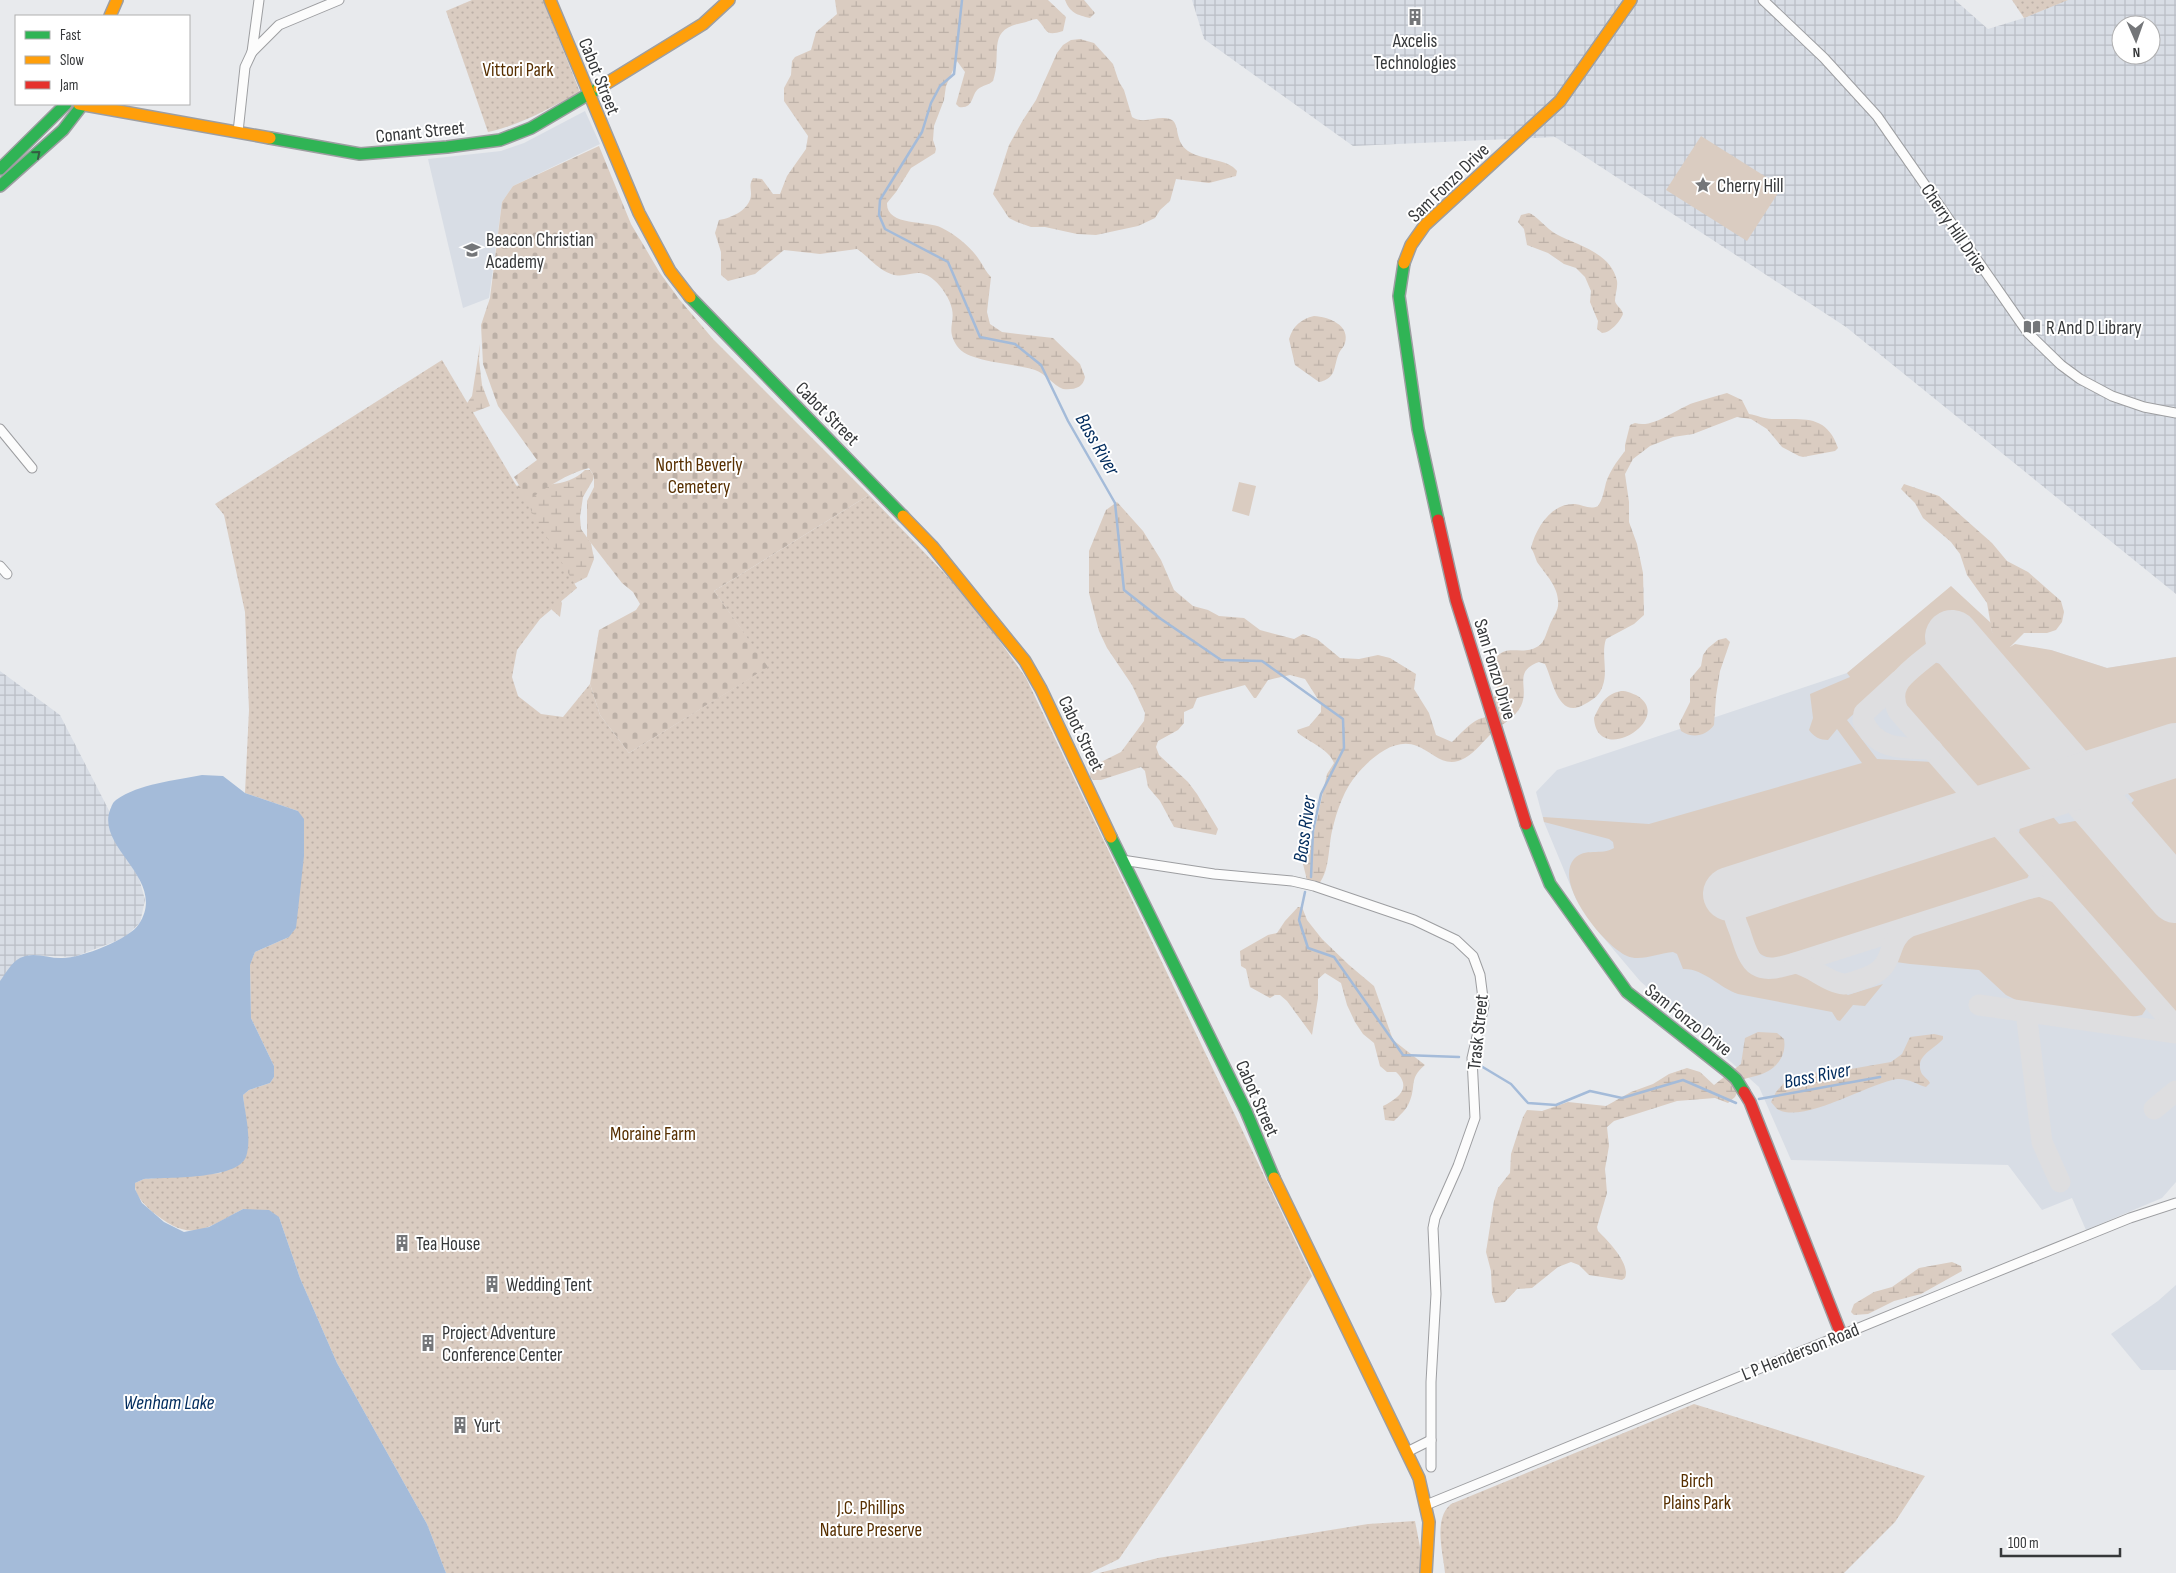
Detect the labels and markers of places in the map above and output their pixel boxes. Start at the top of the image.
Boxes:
building icon: Axcelis Technologies [1405,7,1425,27]
place label: Axcelis Technologies [1374,30,1457,75]
place icon: Cherry Hill [1693,175,1713,195]
place label: Cherry Hill [1717,175,1784,198]
place label: Beacon Christian Academy [485,229,594,274]
school or university icon: Beacon Christian Academy [462,240,482,260]
library icon: R And D Library [2022,317,2042,337]
place label: R And D Library [2046,317,2142,340]
building icon: Tea House [392,1233,412,1253]
place label: Tea House [416,1233,480,1256]
building icon: Wedding Tent [482,1274,502,1294]
place label: Wedding Tent [506,1274,592,1297]
place label: Project Adventure Conference Center [442,1322,563,1367]
building icon: Project Adventure Conference Center [418,1333,438,1353]
building icon: Yurt [450,1415,470,1435]
place label: Yurt [474,1415,501,1438]

